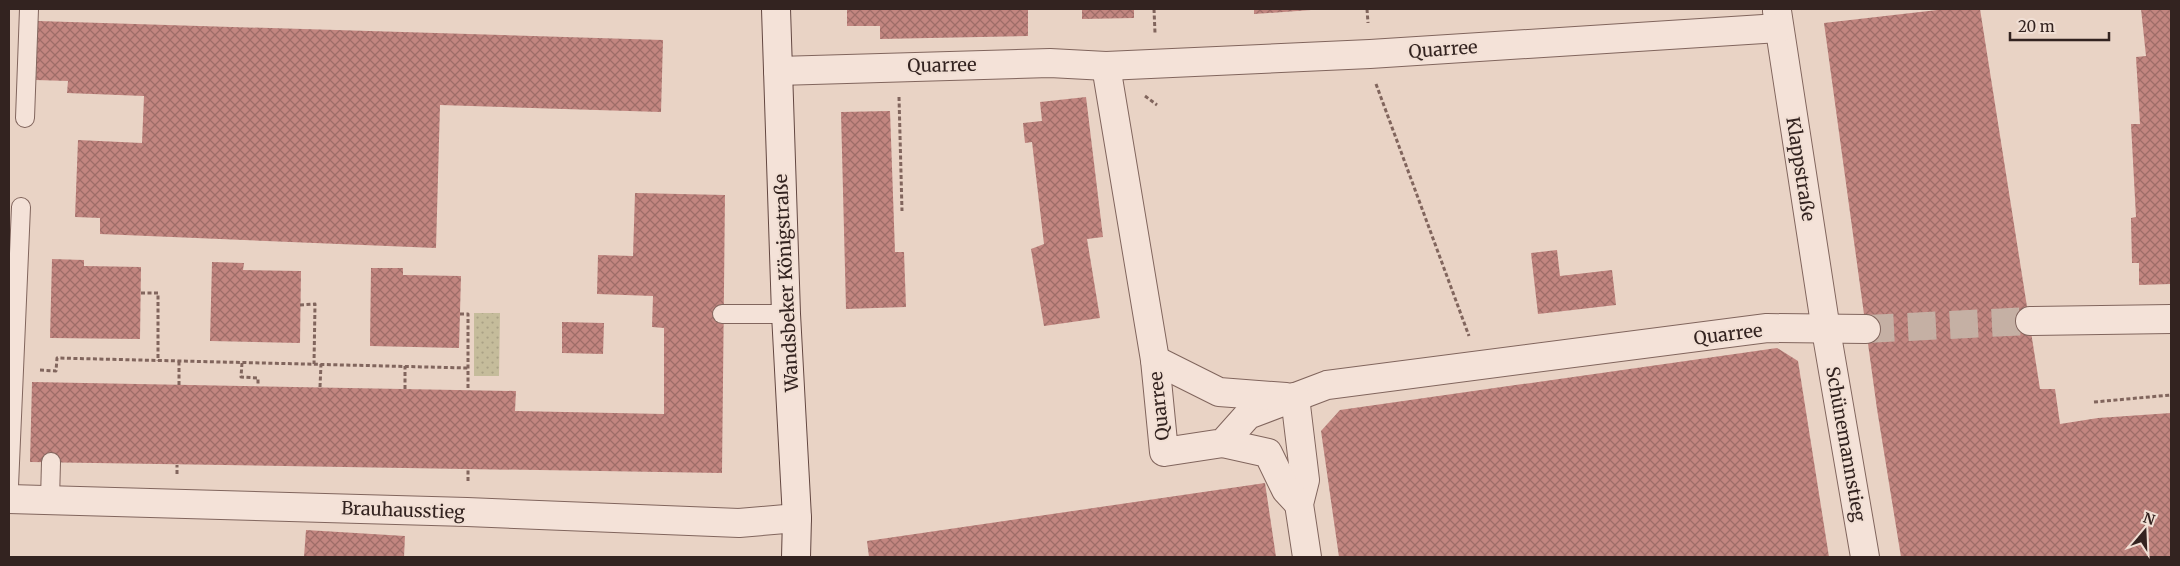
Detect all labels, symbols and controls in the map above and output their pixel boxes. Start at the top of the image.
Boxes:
scale bar [2010,10,2109,42]
text: 20 m [2018,17,2055,36]
street label: Quarree [1408,35,1478,63]
street label: Quarree [907,53,977,77]
street label: Klappstraße [1781,115,1821,223]
street label: Wandsbeker Königstraße [769,173,803,394]
street label: Quarree [1692,318,1764,350]
street label: Schünemannstieg [1821,365,1871,524]
street label: Quarree [1144,370,1174,442]
street label: Brauhausstieg [341,496,465,524]
north arrow [2120,506,2170,556]
text: N [2141,508,2157,529]

